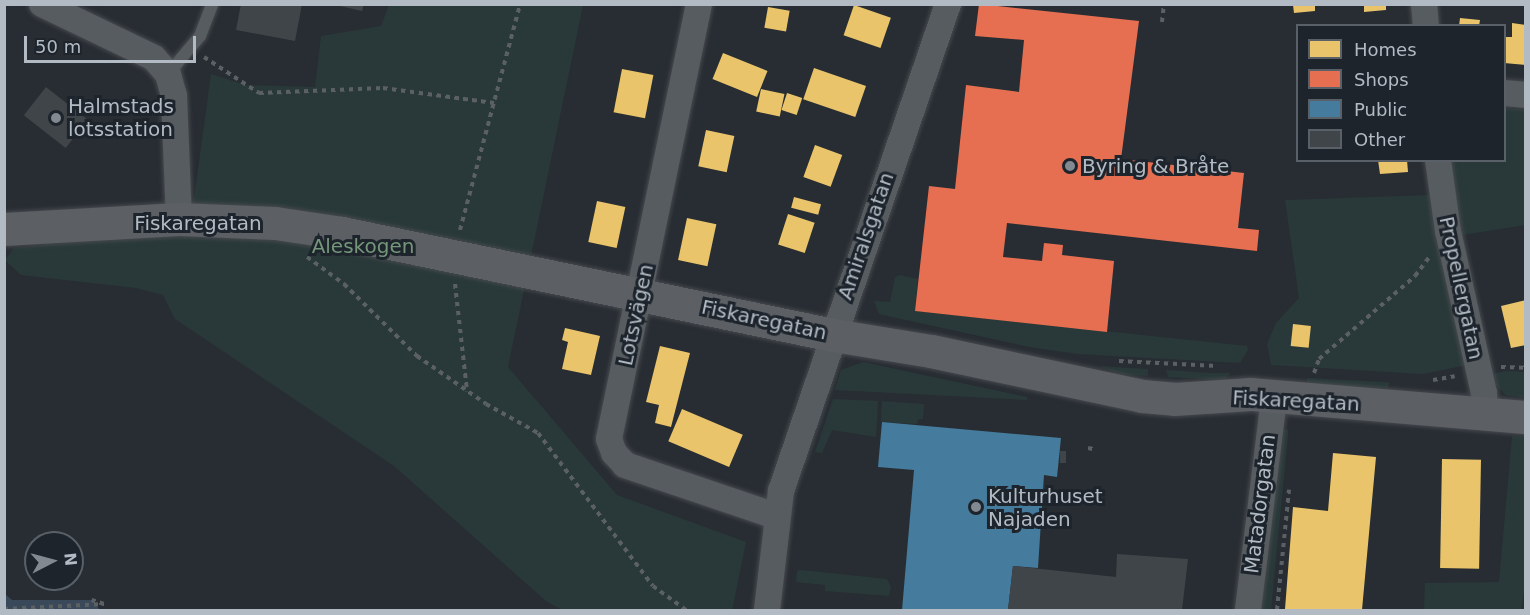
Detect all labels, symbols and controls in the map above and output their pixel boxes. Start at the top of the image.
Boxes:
scale bar [27,24,200,62]
legend [1296,24,1506,162]
text: 50 m [35,36,81,57]
text: Homes [1354,39,1417,60]
text: Shops [1354,69,1409,90]
place label: Halmstads lotsstation [68,94,174,141]
text: Public [1354,99,1407,120]
marker: Halmstads lotsstation [49,111,63,125]
text: Other [1354,129,1405,150]
place label: Byring & Bråte [1082,154,1229,178]
marker: Byring & Bråte [1063,159,1077,173]
street label: Amiralsgatan [833,169,899,303]
street label: Fiskaregatan [134,211,262,235]
street label: Propellergatan [1434,214,1488,362]
park label: Aleskogen [312,234,414,258]
street label: Lotsvägen [614,262,658,368]
street label: Fiskaregatan [699,295,829,345]
street label: Fiskaregatan [1232,386,1360,416]
street label: Matadorgatan [1240,433,1280,575]
place label: Kulturhuset Najaden [988,484,1103,531]
marker: Kulturhuset Najaden [969,500,983,514]
north arrow [24,531,84,591]
text: N [60,552,81,567]

